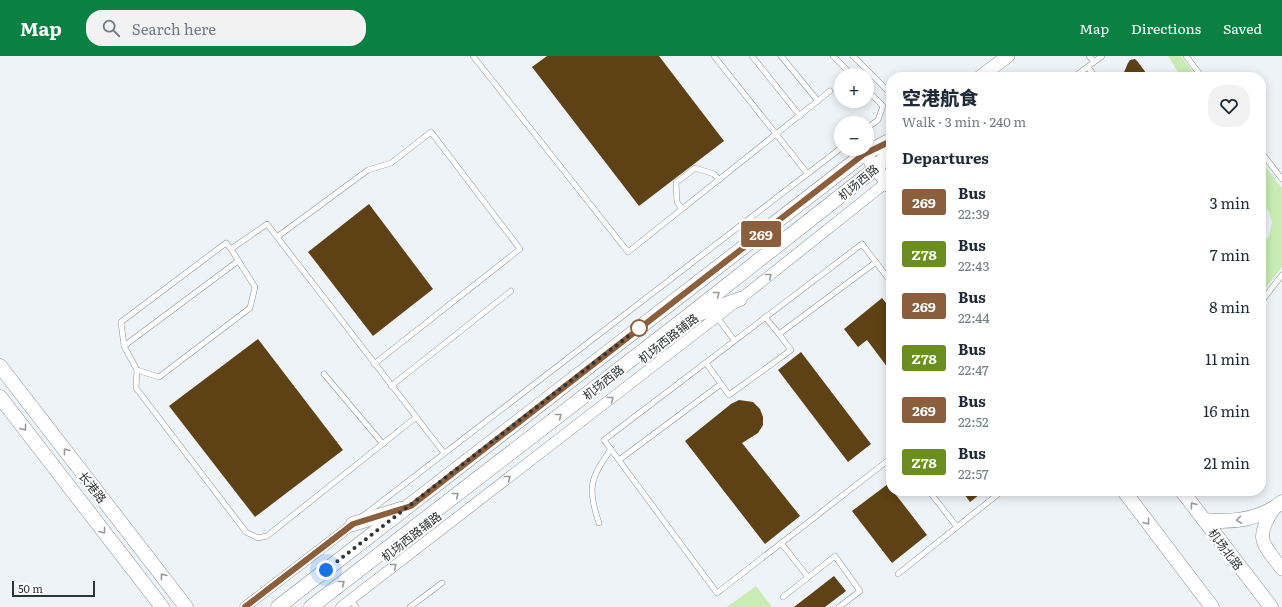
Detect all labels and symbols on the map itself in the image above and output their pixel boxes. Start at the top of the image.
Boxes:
street label: 机场西路 [834,160,882,204]
line badge: 269 [738,221,784,247]
one-way arrow [765,274,772,281]
one-way arrow [713,291,720,298]
street label: 机场西路辅路 [634,309,702,367]
unlabelled marker [630,319,648,337]
street label: 机场西路 [579,360,627,404]
one-way arrow [607,396,614,403]
one-way arrow [554,414,561,421]
one-way arrow [19,423,26,430]
one-way arrow [64,449,71,456]
street label: 长港路 [75,467,111,507]
one-way arrow [504,476,511,483]
one-way arrow [451,493,458,500]
one-way arrow [1191,503,1198,510]
street label: 机场西路辅路 [377,507,445,565]
one-way arrow [1236,515,1242,524]
one-way arrow [1143,518,1150,525]
street label: 机场北路 [1204,524,1248,574]
one-way arrow [99,526,106,533]
your location [316,560,336,580]
one-way arrow [390,564,397,571]
one-way arrow [160,574,167,581]
scale bar [12,579,95,598]
one-way arrow [337,581,344,588]

